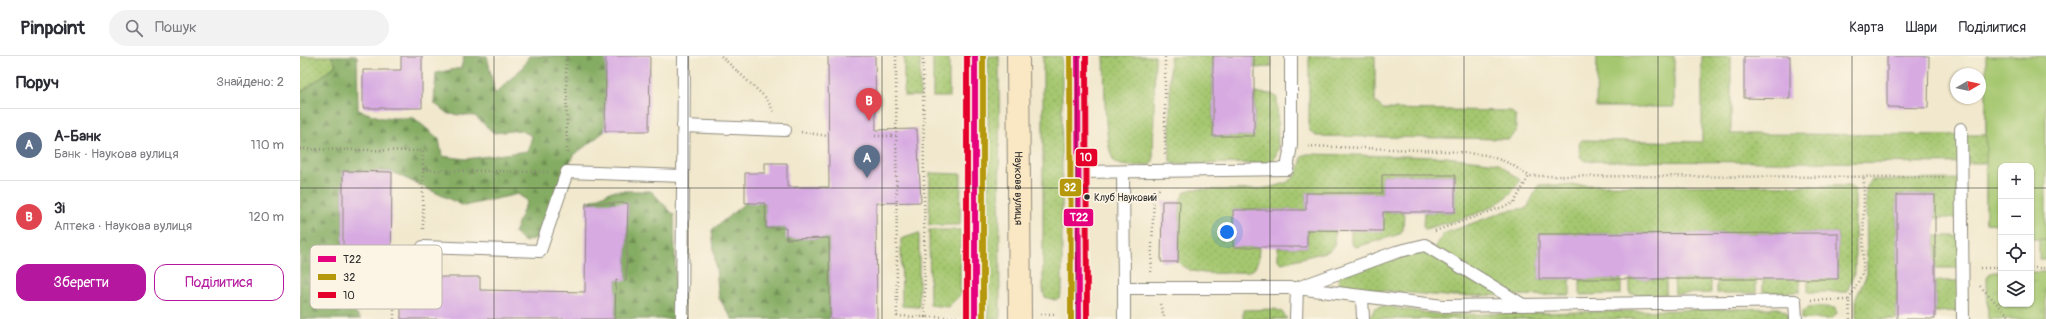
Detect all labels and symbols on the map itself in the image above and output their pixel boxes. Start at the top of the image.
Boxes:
north arrow [1950,68,1986,104]
pin: B [856,88,882,121]
pin: A [854,145,880,178]
line badge: 10 [1075,148,1098,167]
street label: Наукова вулиця [1012,151,1025,225]
text: 10 [1080,151,1092,164]
line badge: 32 [1059,178,1082,197]
text: 32 [1064,181,1076,194]
marker: Клуб Науковий [1082,192,1092,202]
place label: Клуб Науковий [1094,192,1157,204]
line badge: Т22 [1063,208,1094,227]
text: Т22 [1069,211,1088,224]
your location [1217,222,1237,242]
legend [310,245,442,309]
text: Т22 [343,253,361,266]
text: 32 [343,271,355,284]
text: 10 [343,289,355,302]

